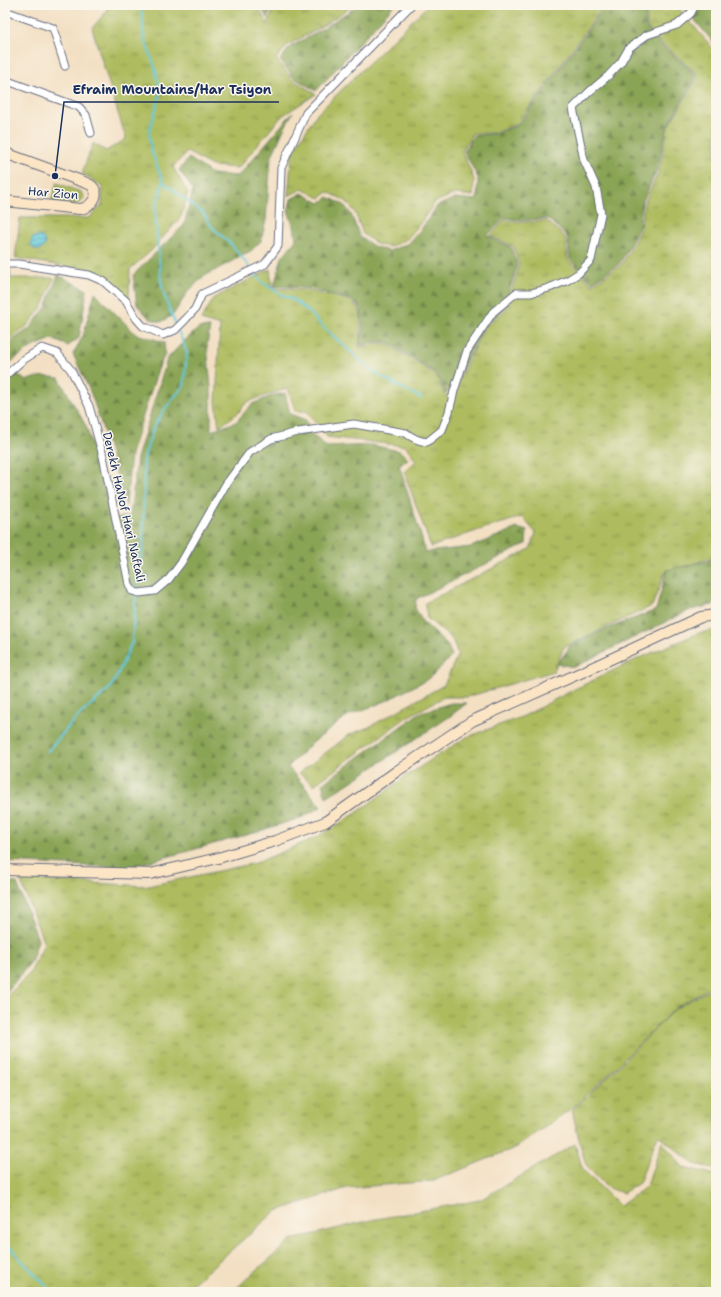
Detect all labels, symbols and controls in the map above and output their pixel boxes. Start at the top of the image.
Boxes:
callout: Efraim Mountains/Har Tsiyon [64,77,279,102]
text: Efraim Mountains/Har Tsiyon [72,81,272,98]
street label: Har Zion [27,183,79,203]
street label: Derekh HaNof Hari Naftali [99,430,149,584]

